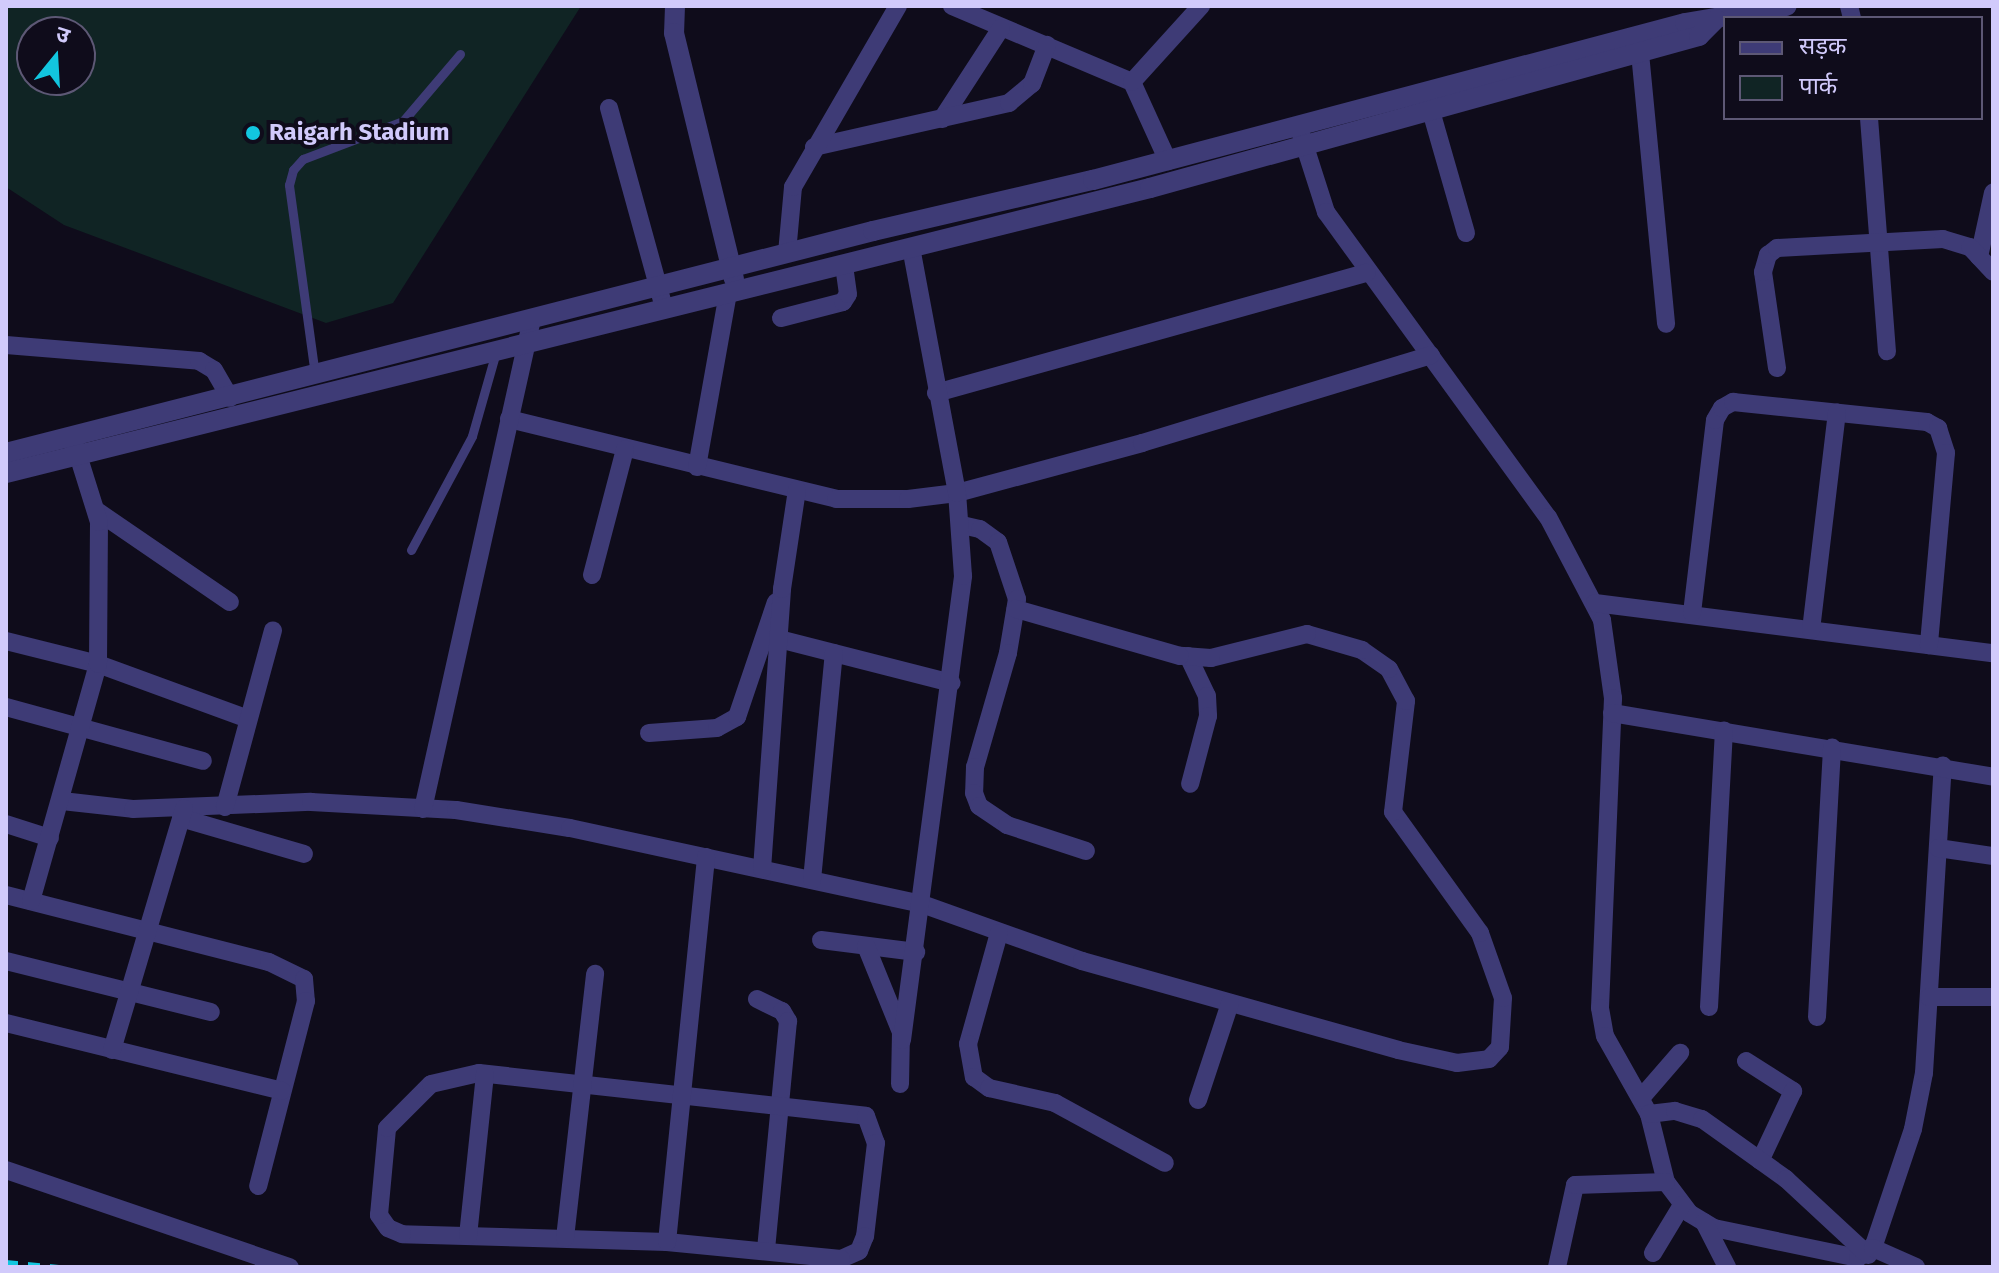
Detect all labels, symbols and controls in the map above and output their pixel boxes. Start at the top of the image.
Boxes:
north arrow [16,16,96,96]
legend [1723,16,1983,120]
text: उ [53,20,73,49]
text: सड़क [1799,32,1847,60]
text: पार्क [1799,72,1837,100]
place label: Raigarh Stadium [269,119,450,147]
marker: Raigarh Stadium [244,124,262,142]

